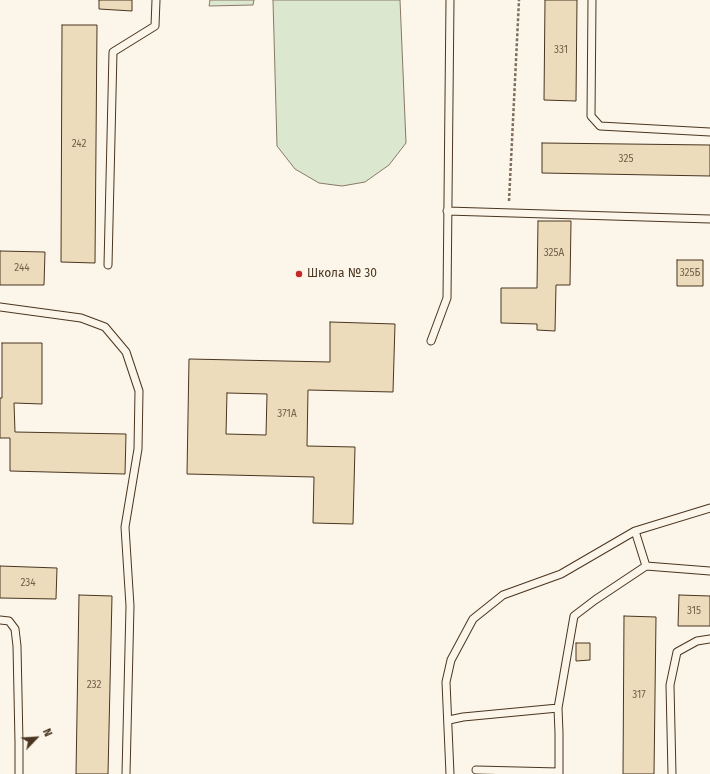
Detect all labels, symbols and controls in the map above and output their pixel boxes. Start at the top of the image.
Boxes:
house number: 331 [554,44,568,56]
house number: 242 [72,138,86,150]
house number: 325 [619,153,633,165]
house number: 325А [544,247,564,259]
house number: 244 [14,262,30,274]
place label: Школа № 30 [307,267,377,281]
house number: 325Б [680,267,700,279]
marker: Школа № 30 [294,269,304,279]
house number: 371А [277,408,297,420]
house number: 234 [20,577,36,589]
house number: 315 [687,605,701,617]
house number: 232 [87,679,101,691]
house number: 317 [632,689,646,701]
north arrow [16,718,56,758]
text: N [40,727,55,739]

